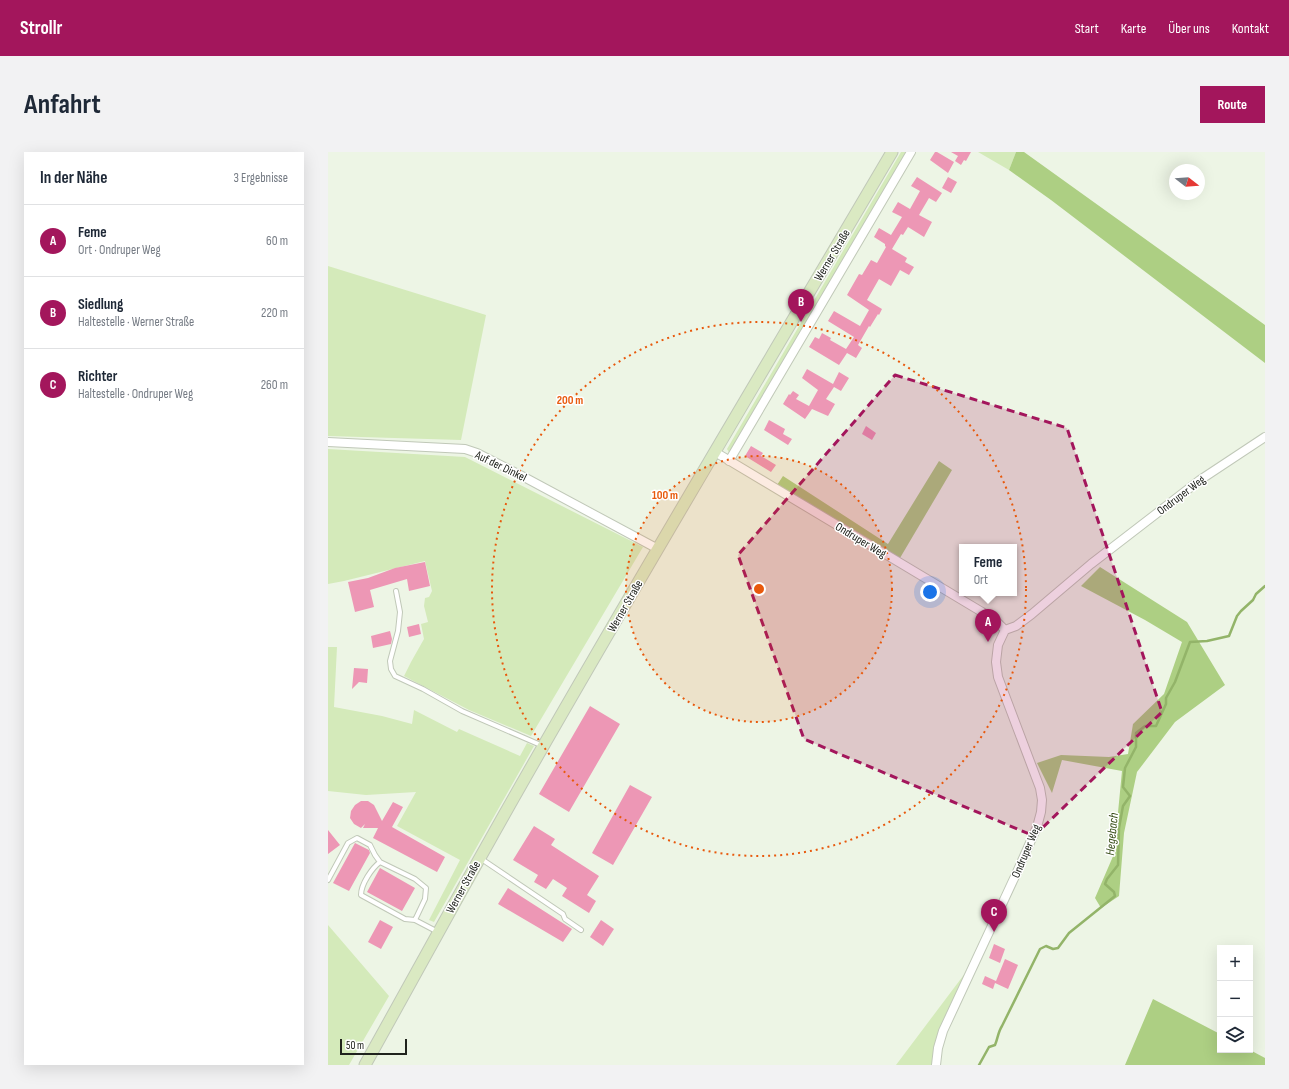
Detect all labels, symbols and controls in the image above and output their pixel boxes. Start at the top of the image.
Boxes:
text: Strollr [20,17,62,40]
text: Start [1075,20,1099,37]
text: Karte [1121,20,1146,37]
text: Über uns [1168,20,1210,37]
text: Kontakt [1232,20,1269,37]
button: Route [1200,86,1265,123]
text: Anfahrt [24,88,101,121]
north arrow [1169,164,1205,200]
text: In der Nähe [40,168,107,188]
text: 3 Ergebnisse [234,170,288,186]
text: Feme [78,223,107,242]
street label: Werner Straße [811,227,854,284]
text: A [50,233,56,249]
text: 60 m [266,233,288,249]
text: Ort · Ondruper Weg [78,242,161,258]
pin: B [788,289,814,322]
text: Siedlung [78,295,123,314]
text: B [50,305,56,321]
text: 220 m [261,305,288,321]
text: Haltestelle · Werner Straße [78,314,194,330]
text: Richter [78,367,117,386]
text: C [50,377,56,393]
text: 260 m [261,377,288,393]
text: Haltestelle · Ondruper Weg [78,386,193,402]
text: 200 m [557,393,583,408]
street label: Auf der Dinkel [472,447,529,485]
street label: Ondruper Weg [1154,472,1209,519]
text: 100 m [652,488,678,503]
street label: Ondruper Weg [832,519,889,562]
popup [959,544,1017,596]
text: Feme [974,553,1002,572]
text: Ort [974,572,988,588]
street label: Werner Straße [605,577,646,635]
centre of rings [752,582,766,596]
your location [920,582,940,602]
pin: A [975,609,1001,642]
water label: Hegebach [1102,811,1122,856]
street label: Ondruper Weg [1008,822,1045,880]
street label: Werner Straße [443,858,484,916]
pin: C [981,899,1007,932]
map controls [1217,945,1253,1053]
button: + [1217,945,1253,981]
button: − [1217,981,1253,1017]
button: layers [1217,1017,1253,1053]
scale bar [340,1037,407,1056]
text: 50 m [346,1039,364,1052]

